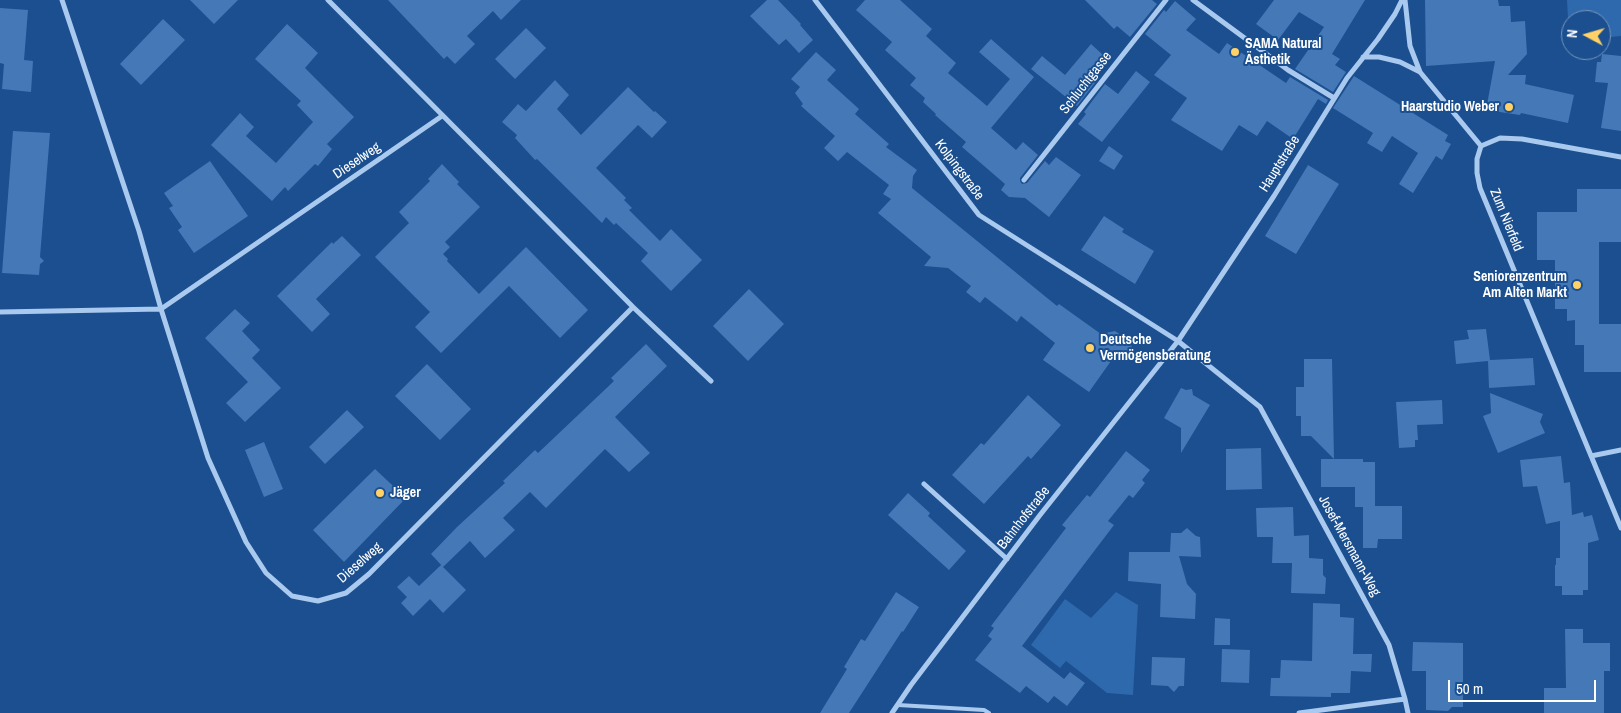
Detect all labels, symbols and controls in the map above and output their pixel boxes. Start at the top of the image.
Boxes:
north arrow [1561,10,1611,60]
text: N [1563,28,1581,39]
place label: SAMA Natural Ästhetik [1245,36,1322,68]
marker: SAMA Natural Ästhetik [1229,46,1241,58]
street label: Schluchtgasse [1056,48,1116,118]
place label: Haarstudio Weber [1401,99,1499,115]
marker: Haarstudio Weber [1503,101,1515,113]
street label: Hauptstraße [1256,133,1304,195]
street label: Kolpingstraße [931,136,987,204]
street label: Dieselweg [330,139,384,183]
street label: Zum Nierfeld [1486,186,1526,254]
place label: Seniorenzentrum Am Alten Markt [1473,269,1567,302]
marker: Seniorenzentrum Am Alten Markt [1571,279,1583,291]
place label: Deutsche Vermögensberatung [1100,332,1211,364]
marker: Deutsche Vermögensberatung [1084,342,1096,354]
street label: Bahnhofstraße [994,483,1054,553]
place label: Jäger [390,485,421,501]
marker: Jäger [374,487,386,499]
street label: Josef-Mersmann-Weg [1314,493,1384,599]
street label: Dieselweg [334,539,386,587]
scale bar [1451,670,1598,702]
text: 50 m [1456,678,1483,699]

